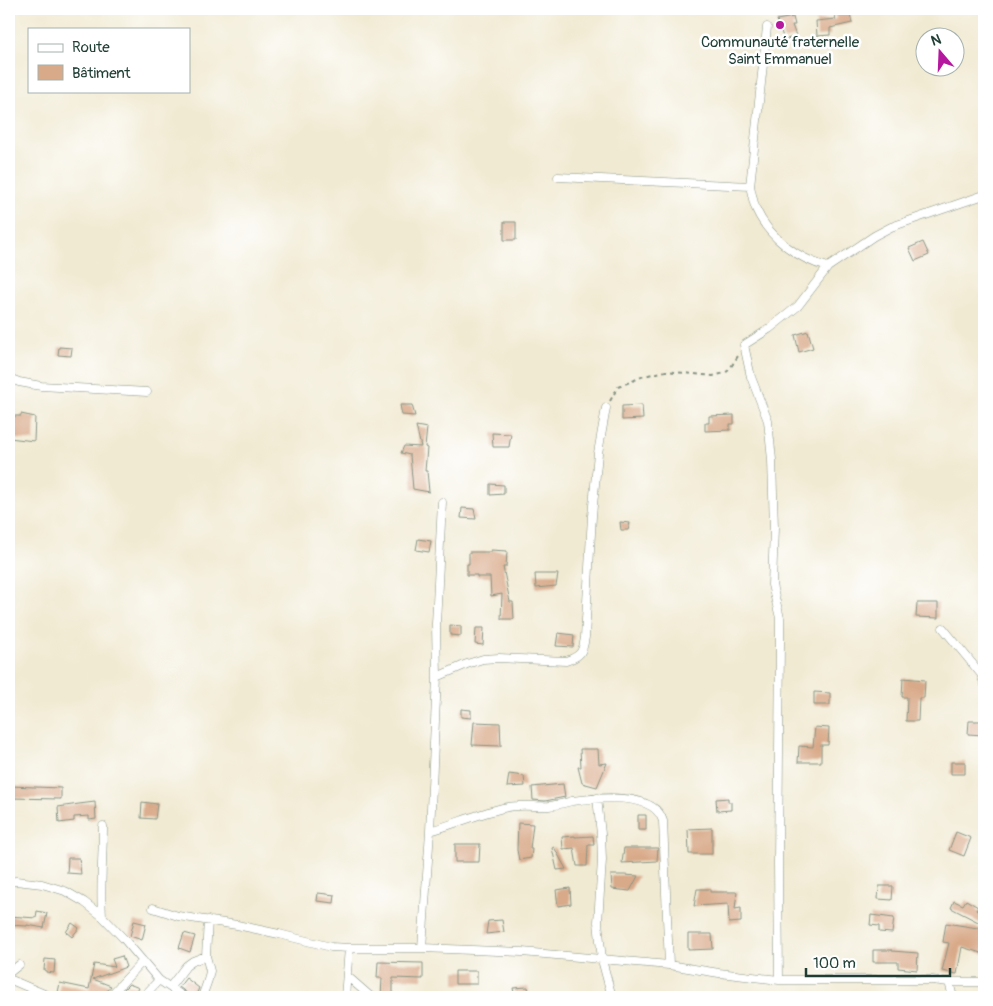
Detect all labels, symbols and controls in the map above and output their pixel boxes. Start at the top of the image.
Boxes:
marker: Communauté fraternelle Saint Emmanuel [774,19,786,31]
legend [28,28,190,92]
north arrow [916,28,966,78]
text: N [929,31,943,50]
place label: Communauté fraternelle Saint Emmanuel [701,33,860,69]
text: Route [72,38,110,57]
text: Bâtiment [72,64,132,83]
scale bar [806,946,949,978]
text: 100 m [813,954,856,973]

